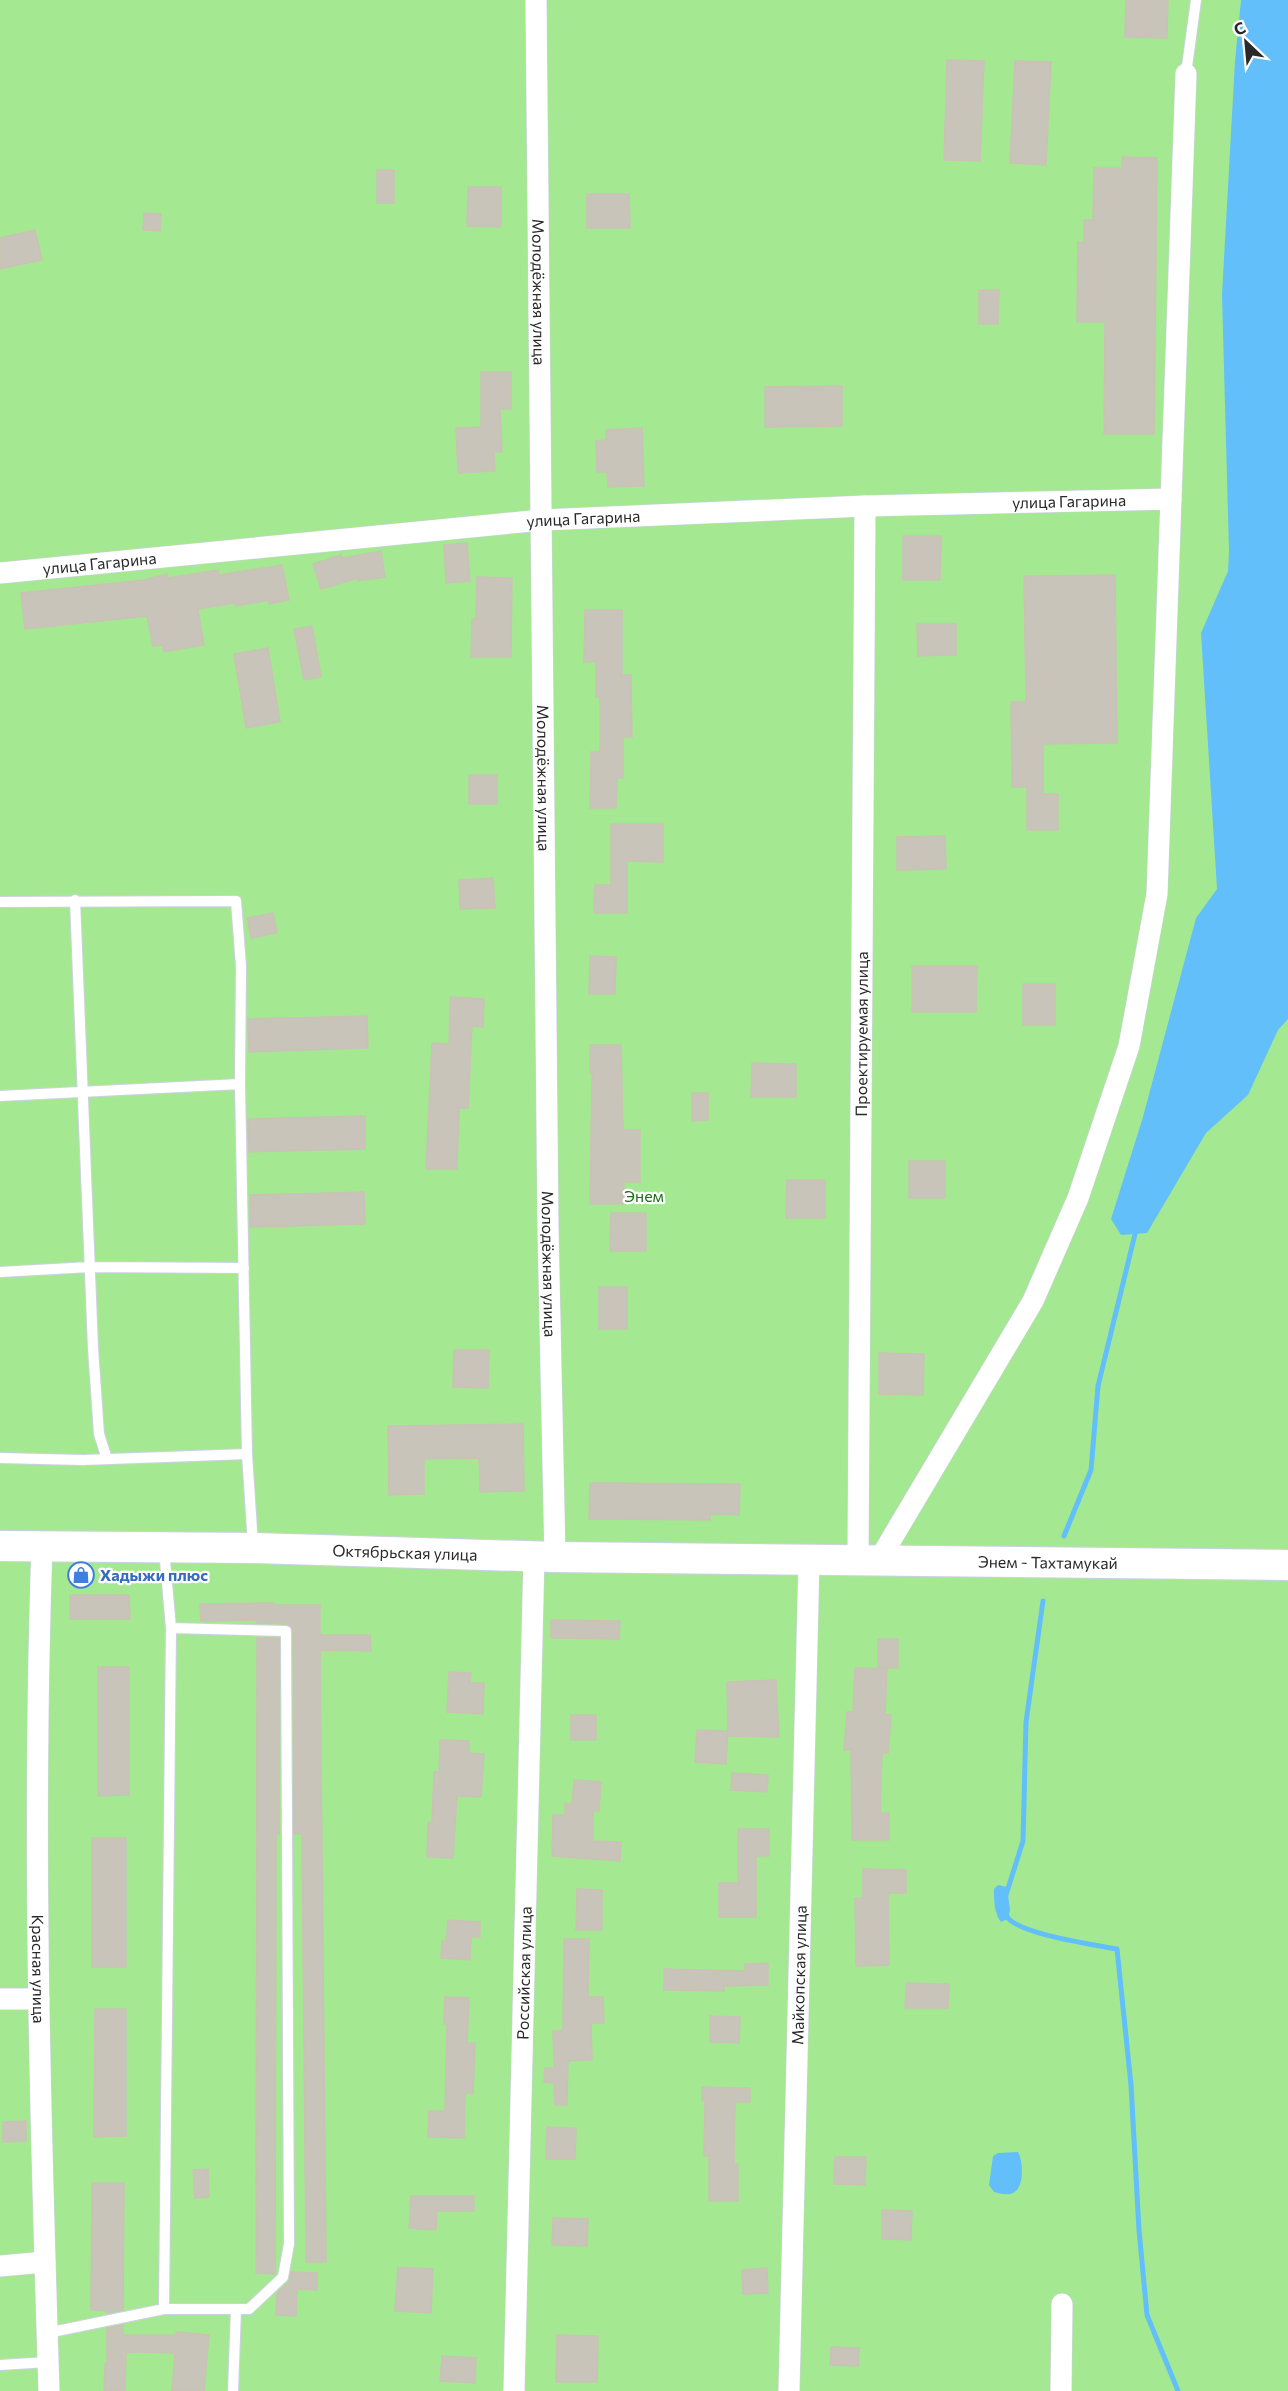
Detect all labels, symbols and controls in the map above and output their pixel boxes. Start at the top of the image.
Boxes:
north arrow [1216,12,1276,72]
text: С [1230,17,1248,39]
street label: Молодёжная улица [529,219,550,365]
street label: улица Гагарина [1012,490,1126,512]
street label: улица Гагарина [525,506,641,530]
street label: улица Гагарина [42,548,157,578]
street label: Молодёжная улица [534,705,554,851]
street label: Проектируемая улица [851,951,871,1117]
park label: Энем [624,1186,664,1205]
street label: Молодёжная улица [539,1191,560,1337]
street label: Октябрьская улица [332,1540,478,1564]
street label: Энем - Тахтамукай [978,1552,1118,1572]
shop icon: Хадыжи плюс [66,1560,96,1590]
place label: Хадыжи плюс [100,1565,208,1584]
street label: Майкопская улица [787,1905,810,2045]
street label: Российская улица [512,1906,535,2040]
street label: Красная улица [29,1914,49,2024]

